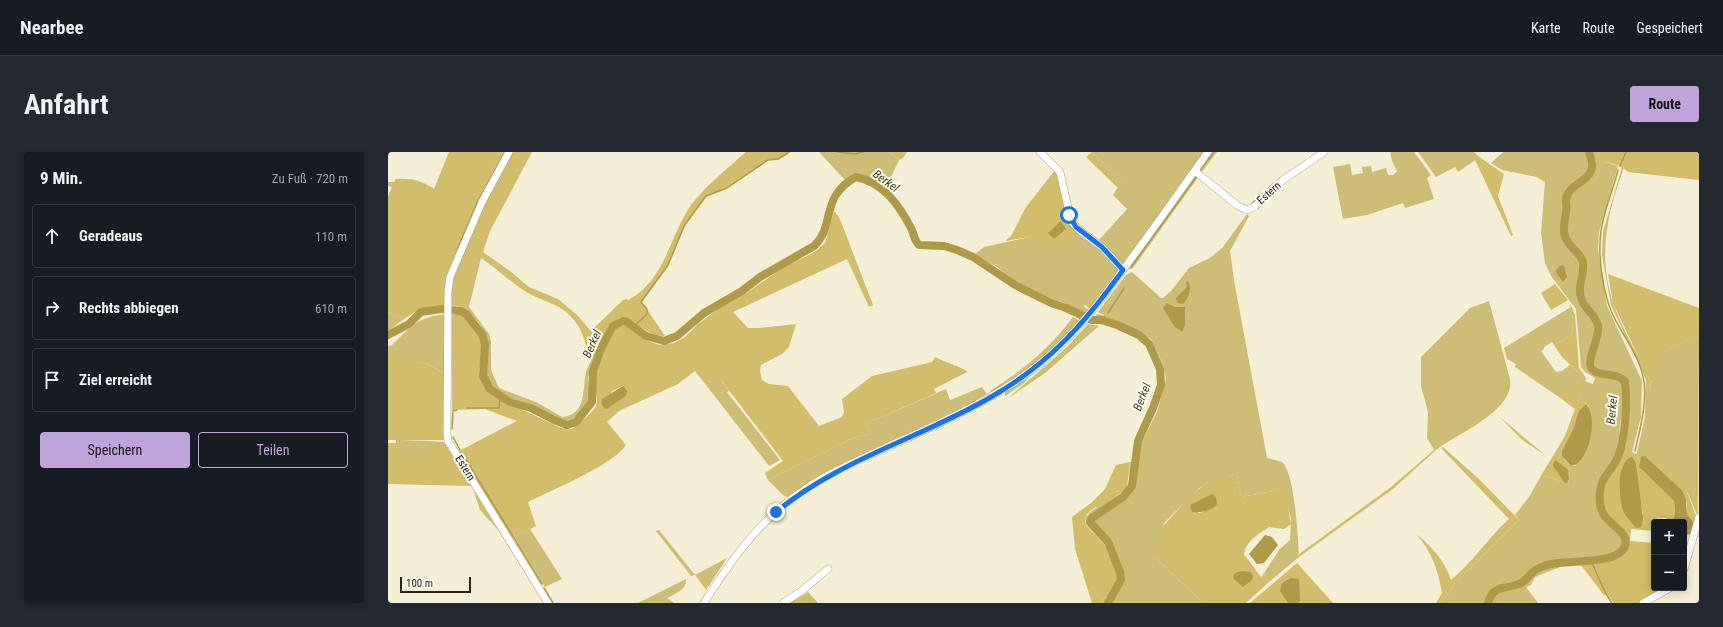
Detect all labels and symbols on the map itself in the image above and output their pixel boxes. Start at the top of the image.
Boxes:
water label: Berkel [870,167,902,195]
street label: Estern [1254,179,1284,207]
route start [1060,206,1078,224]
water label: Berkel [580,328,604,360]
water label: Berkel [1130,381,1154,413]
water label: Berkel [1604,395,1620,425]
street label: Estern [452,453,478,483]
route end [767,503,785,521]
scale bar [400,575,471,594]

